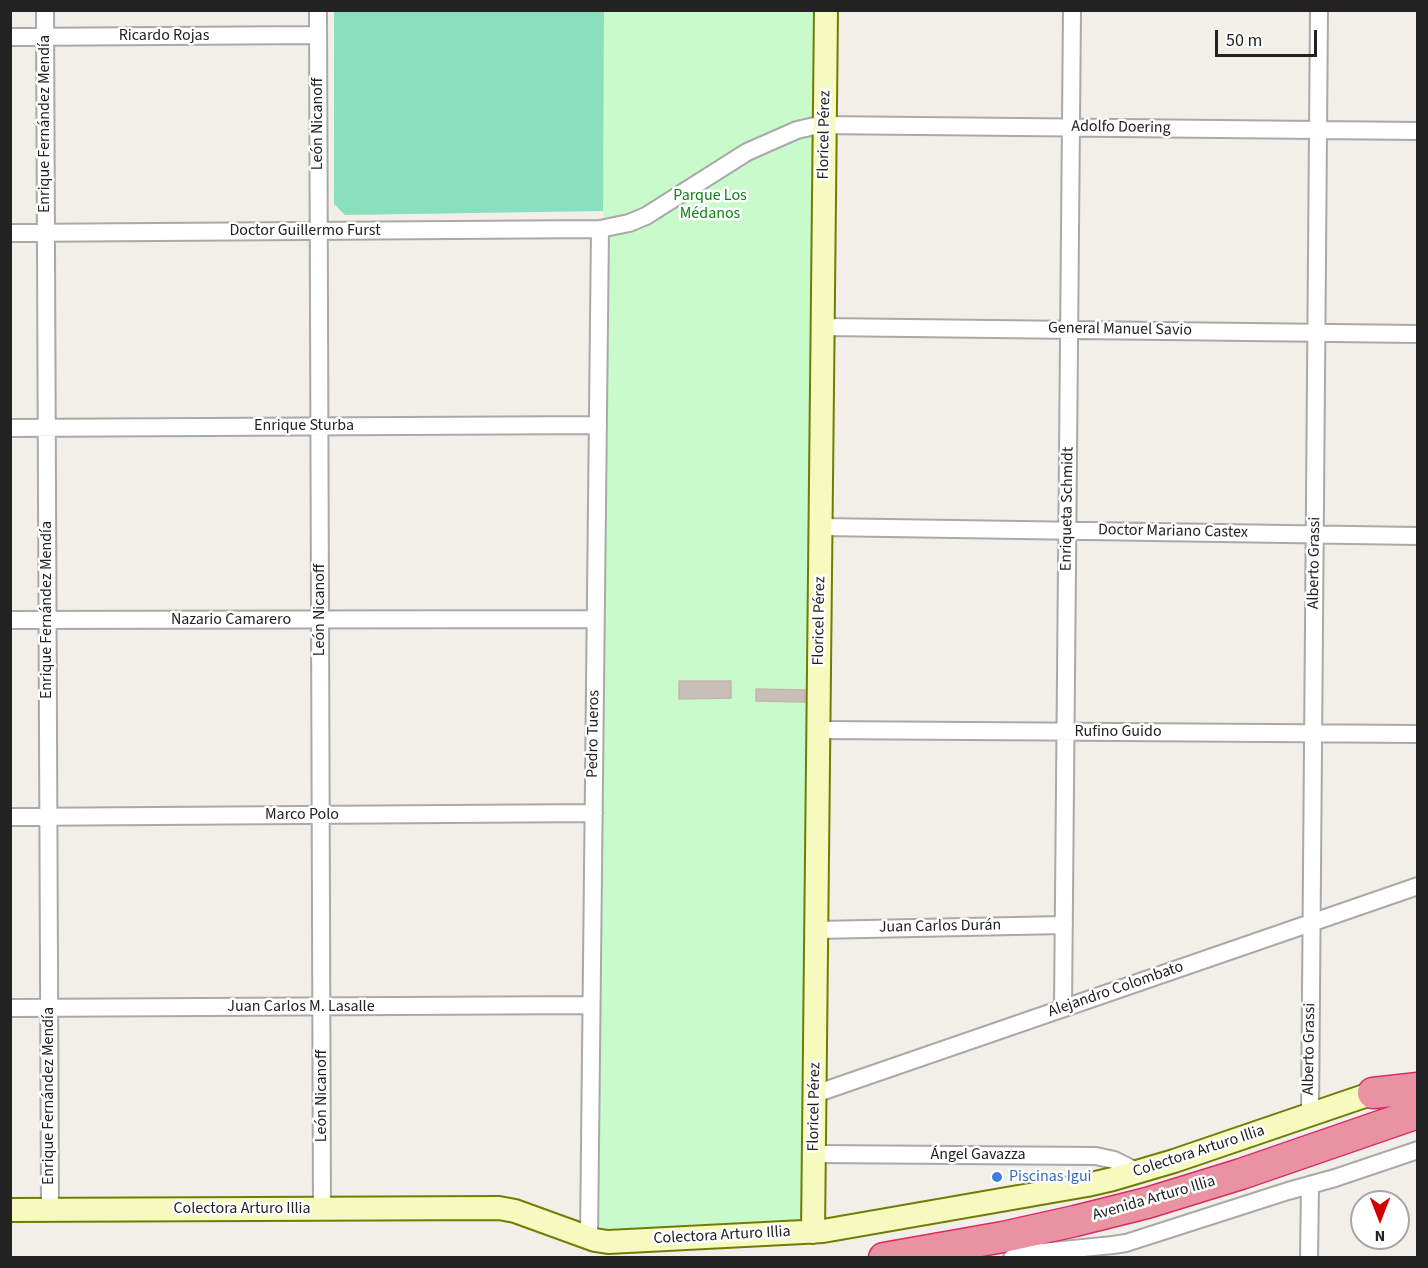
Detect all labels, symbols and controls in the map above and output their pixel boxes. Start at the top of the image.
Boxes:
scale bar [1218,18,1320,56]
street label: Ricardo Rojas [119,26,209,46]
text: 50 m [1226,28,1262,53]
street label: Enrique Fernández Mendía [35,35,55,213]
street label: León Nicanoff [308,78,328,170]
street label: Floricel Pérez [815,90,835,180]
street label: Adolfo Doering [1071,118,1171,138]
park label: Parque Los Médanos [673,186,747,224]
street label: Doctor Guillermo Furst [229,221,381,241]
street label: General Manuel Savio [1048,319,1192,341]
street label: Enrique Sturba [254,416,354,436]
street label: Enriqueta Schmidt [1057,447,1079,571]
street label: Alberto Grassi [1305,517,1325,609]
street label: Enrique Fernández Mendía [37,521,57,699]
street label: Doctor Mariano Castex [1098,521,1248,543]
street label: León Nicanoff [310,564,330,656]
street label: Floricel Pérez [810,576,830,666]
street label: Nazario Camarero [171,610,291,630]
street label: Pedro Tueros [584,690,604,778]
street label: Rufino Guido [1074,722,1162,742]
street label: Marco Polo [265,805,339,825]
street label: Juan Carlos Durán [879,916,1001,938]
street label: Alejandro Colombato [1046,958,1186,1022]
street label: Juan Carlos M. Lasalle [227,997,375,1017]
street label: Alberto Grassi [1300,1003,1320,1095]
street label: Enrique Fernández Mendía [39,1007,59,1185]
street label: León Nicanoff [312,1050,332,1142]
street label: Floricel Pérez [805,1062,825,1152]
street label: Colectora Arturo Illia [1131,1122,1267,1182]
street label: Ángel Gavazza [931,1145,1025,1165]
place label: Piscinas Igui [1009,1167,1092,1187]
marker: Piscinas Igui [990,1170,1004,1184]
street label: Avenida Arturo Illia [1090,1172,1218,1226]
north arrow [1350,1190,1410,1250]
street label: Colectora Arturo Illia [173,1199,311,1219]
street label: Colectora Arturo Illia [653,1223,791,1249]
text: N [1375,1225,1385,1247]

